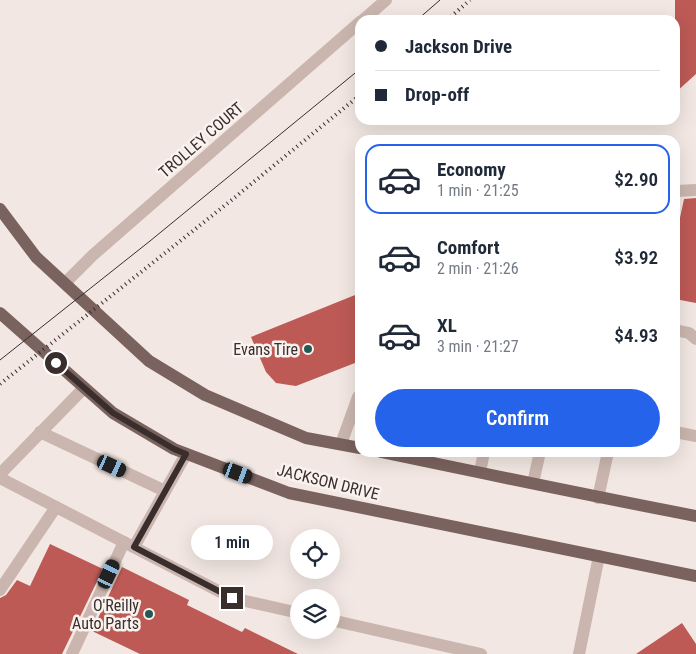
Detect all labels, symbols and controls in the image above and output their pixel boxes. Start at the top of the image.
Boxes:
text: Jackson Drive [405,35,512,58]
text: Drop-off [405,83,469,106]
street label: TROLLEY COURT [155,98,247,182]
icon: car [377,157,422,202]
text: Economy [437,158,506,181]
text: $2.90 [614,168,658,191]
text: 1 min · 21:25 [437,181,519,200]
icon: car [377,235,422,280]
text: Comfort [437,236,500,259]
text: $3.92 [614,246,658,269]
text: 2 min · 21:26 [437,259,519,278]
icon: car [377,313,422,358]
text: XL [437,314,457,337]
text: $4.93 [614,324,658,347]
text: 3 min · 21:27 [437,337,519,356]
place label: Evans Tire [233,340,298,359]
marker: Evans Tire [302,343,314,355]
route start [45,352,67,374]
button: Confirm [375,389,660,447]
car [95,453,128,479]
street label: JACKSON DRIVE [275,460,381,504]
car [221,461,254,485]
callout: 1 min [191,526,273,560]
map controls [290,529,340,639]
button: locate [290,529,340,579]
text: 1 min [214,533,250,552]
car [95,557,122,591]
route end [221,587,243,609]
button: layers [290,589,340,639]
place label: O'Reilly Auto Parts [72,596,139,633]
marker: O'Reilly Auto Parts [143,608,155,620]

